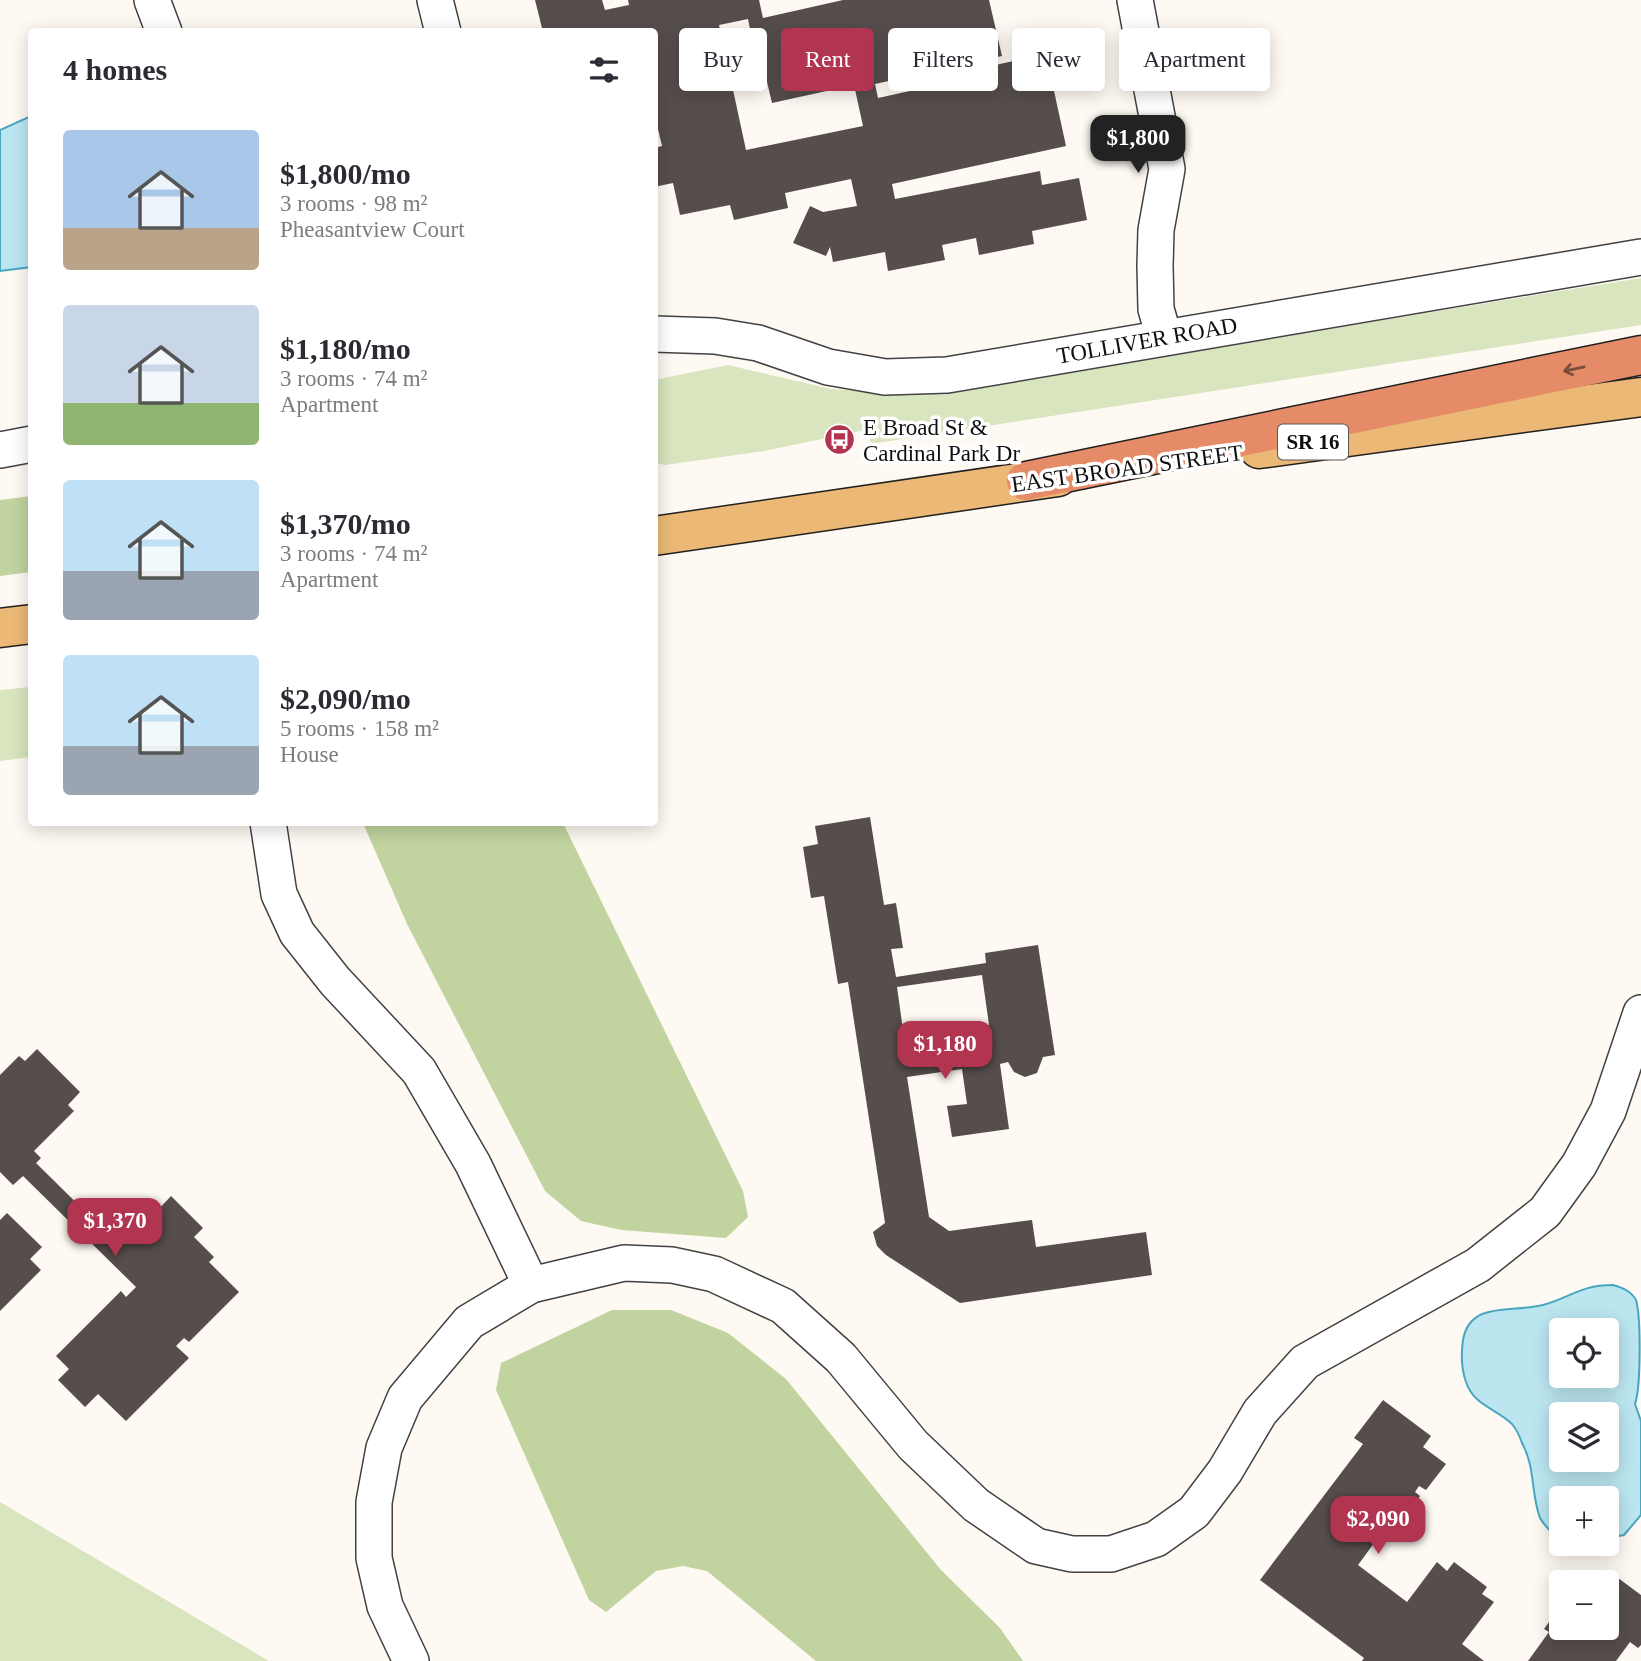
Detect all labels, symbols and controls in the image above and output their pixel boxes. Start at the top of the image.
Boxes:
chip: Buy [679,28,767,91]
chip: Rent [781,28,874,91]
chip: Filters [888,28,998,91]
chip: New [1012,28,1105,91]
chip: Apartment [1119,28,1270,91]
icon: filters [585,51,623,89]
text: 4 homes [63,53,167,86]
pin: $1,800 [1081,116,1195,175]
text: $1,800 [1106,125,1170,150]
text: $1,800/mo [280,157,411,190]
icon: home [119,158,203,242]
text: 3 rooms · 98 m² [280,191,427,216]
text: Pheasantview Court [280,217,465,242]
street label: TOLLIVER ROAD [1055,312,1239,369]
text: $1,180/mo [280,332,411,365]
icon: home [119,333,203,417]
one-way arrow [1563,362,1586,376]
text: 3 rooms · 74 m² [280,366,427,391]
text: Apartment [280,392,378,417]
place label: E Broad St & Cardinal Park Dr [863,415,1020,466]
bus stop icon: E Broad St & Cardinal Park Dr [823,423,857,457]
road number: SR 16 [1278,424,1348,460]
street label: EAST BROAD STREET [1010,440,1244,497]
text: $1,370/mo [280,507,411,540]
icon: home [119,508,203,592]
text: 3 rooms · 74 m² [280,541,427,566]
text: Apartment [280,567,378,592]
text: $2,090/mo [280,682,411,715]
icon: home [119,683,203,767]
text: 5 rooms · 158 m² [280,716,439,741]
text: House [280,742,339,767]
pin: $1,180 [888,1021,1002,1081]
text: $1,180 [913,1031,977,1056]
pin: $1,370 [58,1198,172,1258]
text: $1,370 [83,1208,147,1233]
map controls [1549,1318,1619,1640]
button: locate [1549,1318,1619,1388]
button: layers [1549,1402,1619,1472]
button: + [1549,1486,1619,1556]
pin: $2,090 [1321,1496,1435,1556]
text: $2,090 [1346,1506,1410,1531]
button: − [1549,1570,1619,1640]

